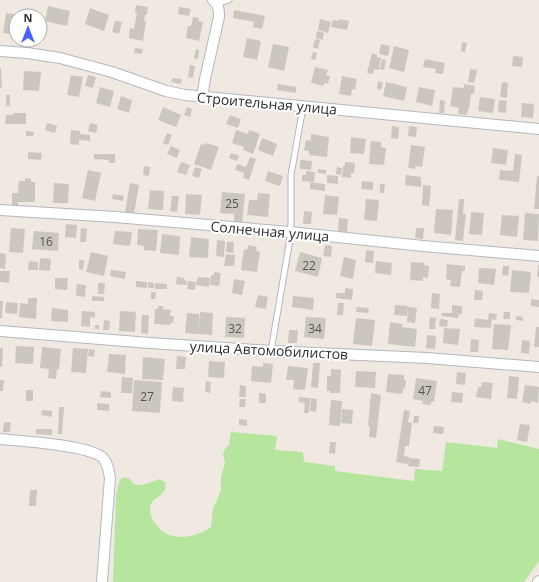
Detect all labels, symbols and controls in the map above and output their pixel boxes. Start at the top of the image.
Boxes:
north arrow [8,8,48,48]
text: N [24,10,32,25]
street label: Строительная улица [196,87,338,119]
house number: 25 [225,195,239,212]
street label: Солнечная улица [210,216,330,246]
house number: 16 [39,233,53,250]
house number: 22 [302,257,316,274]
house number: 32 [228,320,242,337]
house number: 34 [308,320,322,337]
street label: улица Автомобилистов [189,336,349,364]
house number: 47 [418,382,432,399]
house number: 27 [140,388,154,405]

